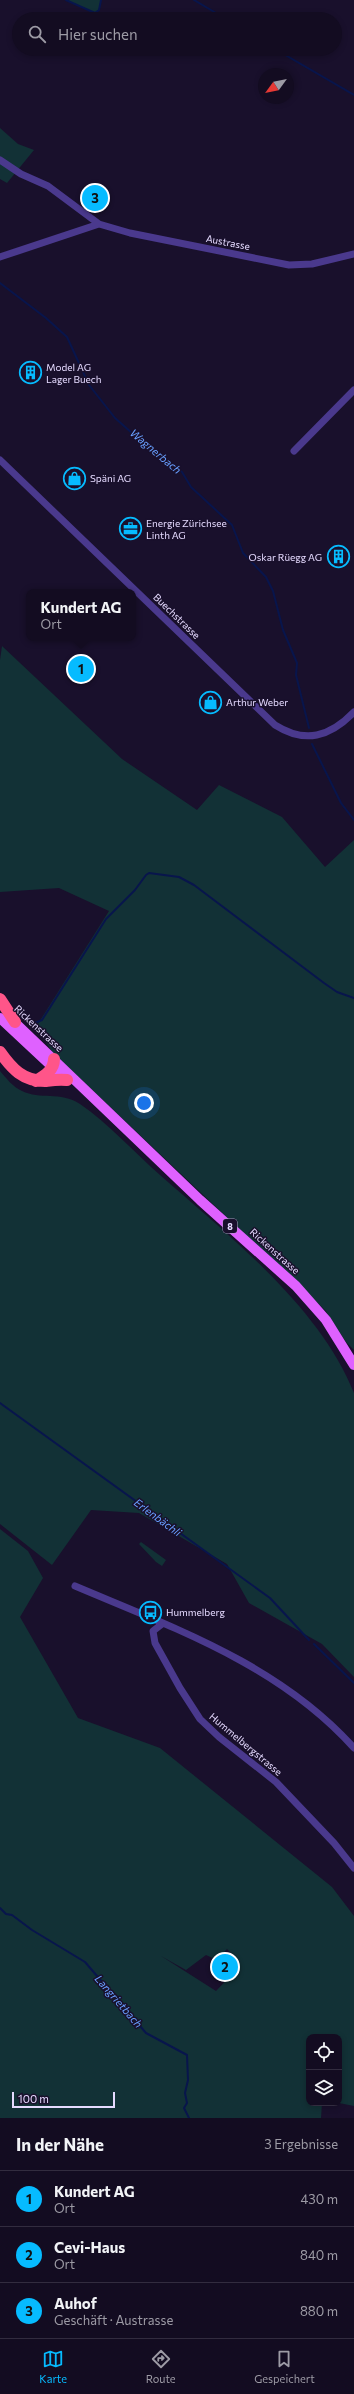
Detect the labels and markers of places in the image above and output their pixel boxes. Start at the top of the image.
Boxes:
pin: 3 [82,183,108,213]
building icon: Model AG Lager Buech [18,360,44,386]
place label: Model AG Lager Buech [46,361,101,385]
shop icon: Späni AG [62,465,88,491]
place label: Späni AG [90,472,131,484]
office icon: Energie Zürichsee Linth AG [118,516,144,542]
place label: Energie Zürichsee Linth AG [146,517,227,541]
building icon: Oskar Rüegg AG [325,544,351,570]
place label: Oskar Rüegg AG [249,551,322,563]
pin: 1 [68,654,94,684]
shop icon: Arthur Weber [197,689,223,715]
place label: Arthur Weber [226,696,288,708]
bus stop icon: Hummelberg [137,1599,163,1625]
place label: Hummelberg [166,1606,226,1618]
pin: 2 [212,1952,238,1982]

